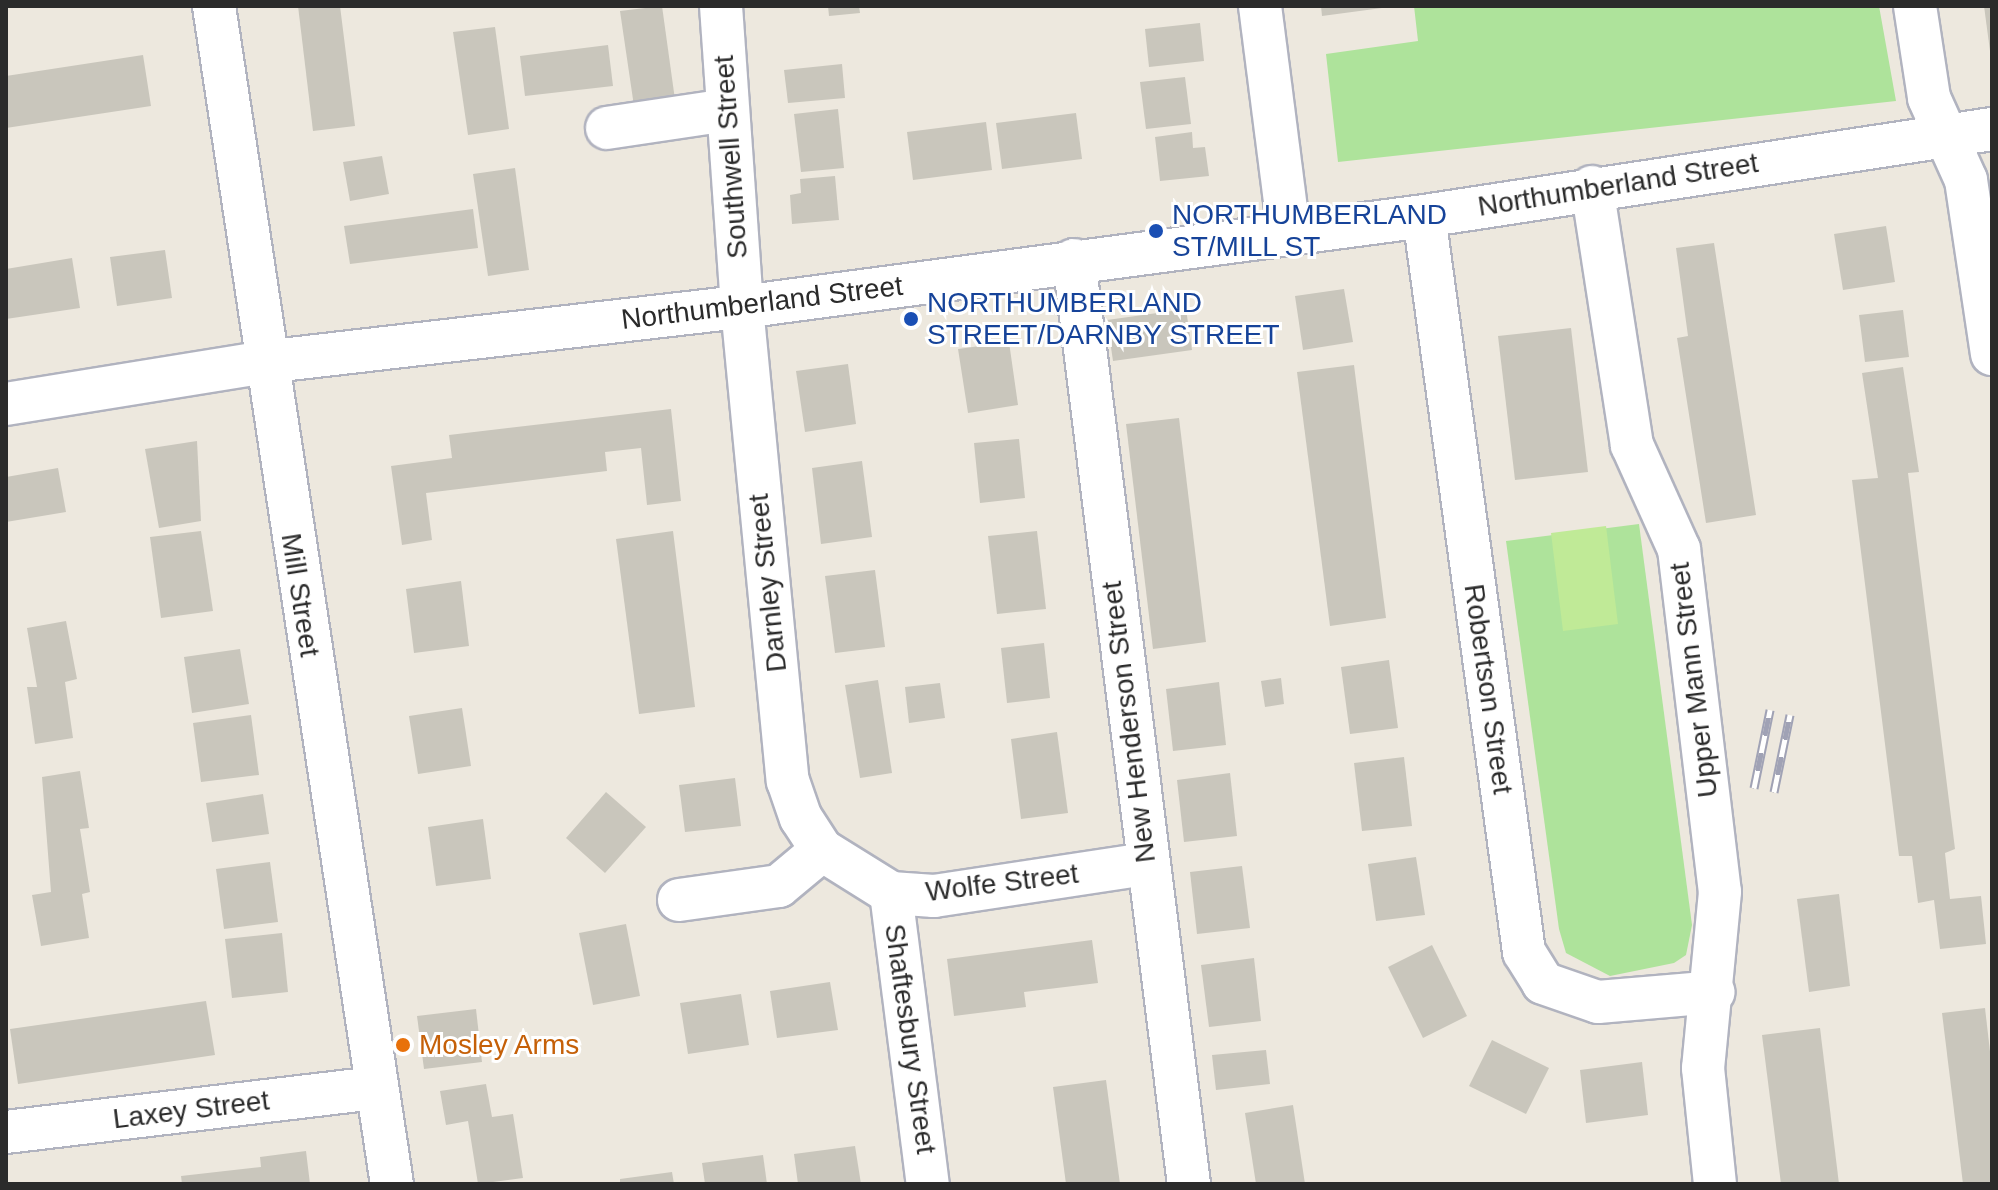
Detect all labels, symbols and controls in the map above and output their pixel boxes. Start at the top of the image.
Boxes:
street label: Southwell Street [707,54,755,260]
street label: Northumberland Street [1475,146,1761,224]
place label: NORTHUMBERLAND ST/MILL ST [1172,198,1447,264]
marker: NORTHUMBERLAND ST/MILL ST [1147,222,1165,240]
street label: Northumberland Street [619,269,905,337]
place label: NORTHUMBERLAND STREET/DARNBY STREET [927,286,1280,352]
marker: NORTHUMBERLAND STREET/DARNBY STREET [902,310,920,328]
street label: Darnley Street [742,492,794,674]
street label: Mill Street [274,531,326,659]
street label: Upper Mann Street [1663,561,1725,799]
street label: New Henderson Street [1095,579,1163,865]
street label: Robertson Street [1457,582,1519,796]
street label: Wolfe Street [924,857,1080,909]
street label: Shaftesbury Street [877,922,943,1156]
place label: Mosley Arms [419,1028,581,1062]
marker: Mosley Arms [394,1036,412,1054]
street label: Laxey Street [111,1084,271,1136]

